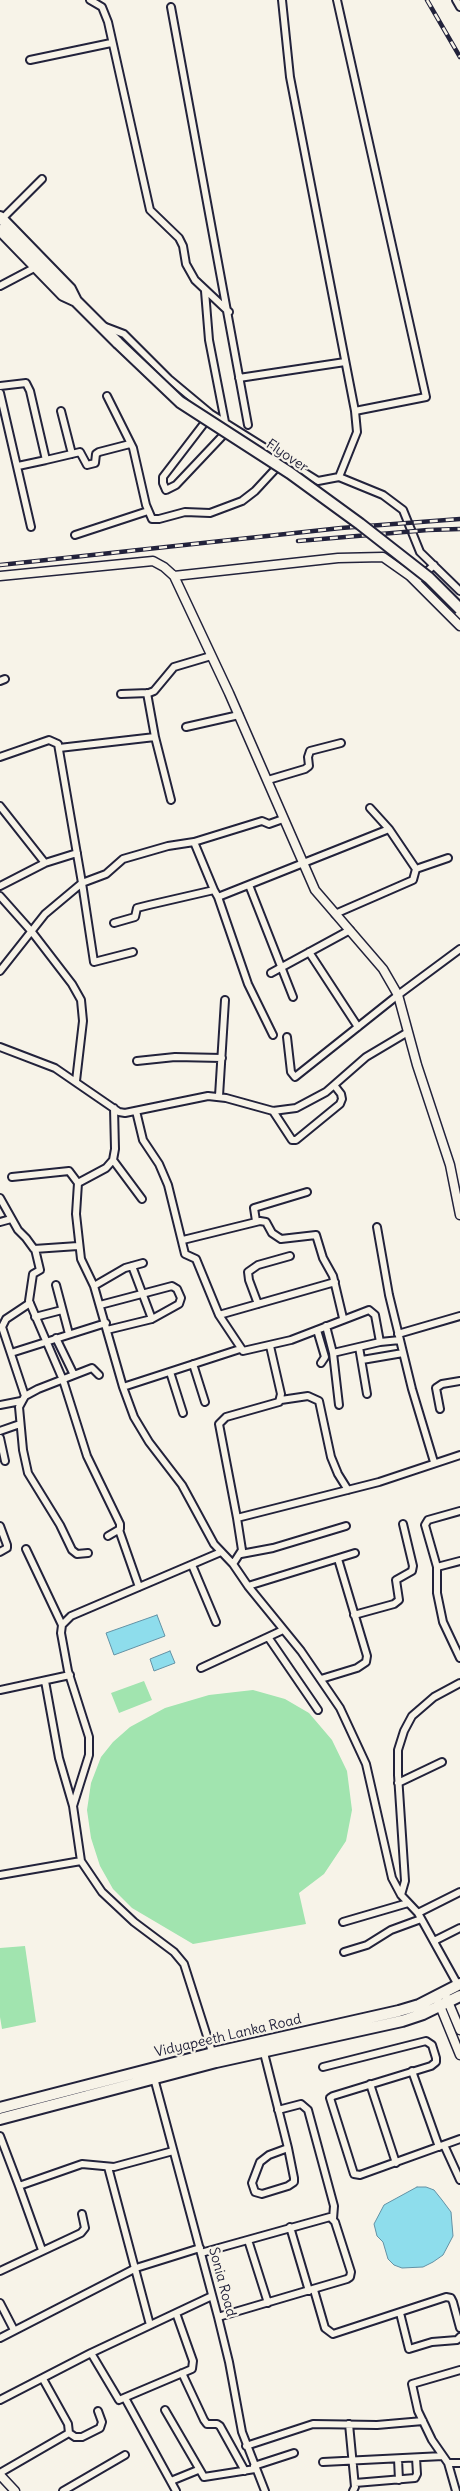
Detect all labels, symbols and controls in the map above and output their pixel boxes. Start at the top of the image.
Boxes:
street label: Flyover [263,436,311,476]
street label: Vidyapeeth Lanka Road [153,2011,303,2061]
street label: Sonia Road [205,2246,239,2318]

